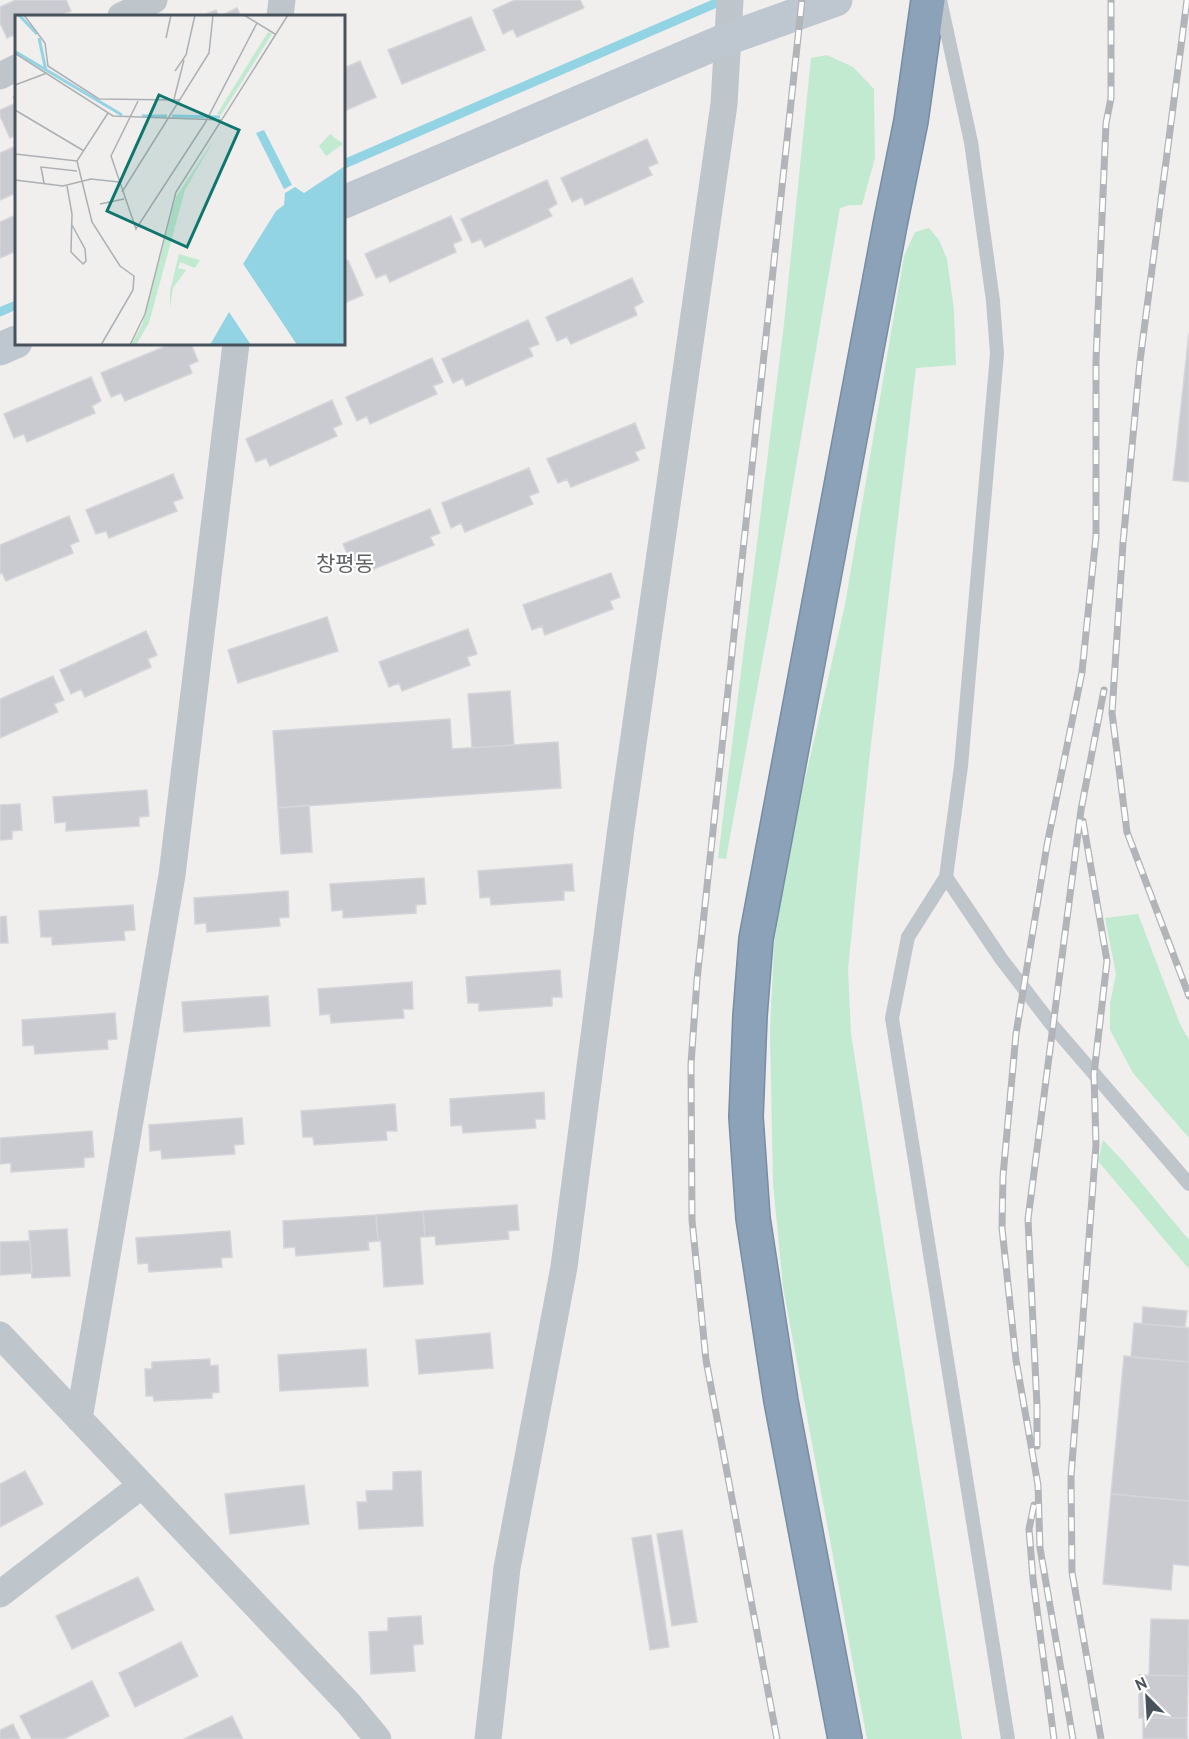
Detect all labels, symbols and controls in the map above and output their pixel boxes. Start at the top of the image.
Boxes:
inset map [15,15,345,345]
district label: 창평동 [316,550,374,577]
north arrow [1117,1667,1177,1727]
text: N [1132,1672,1150,1695]

